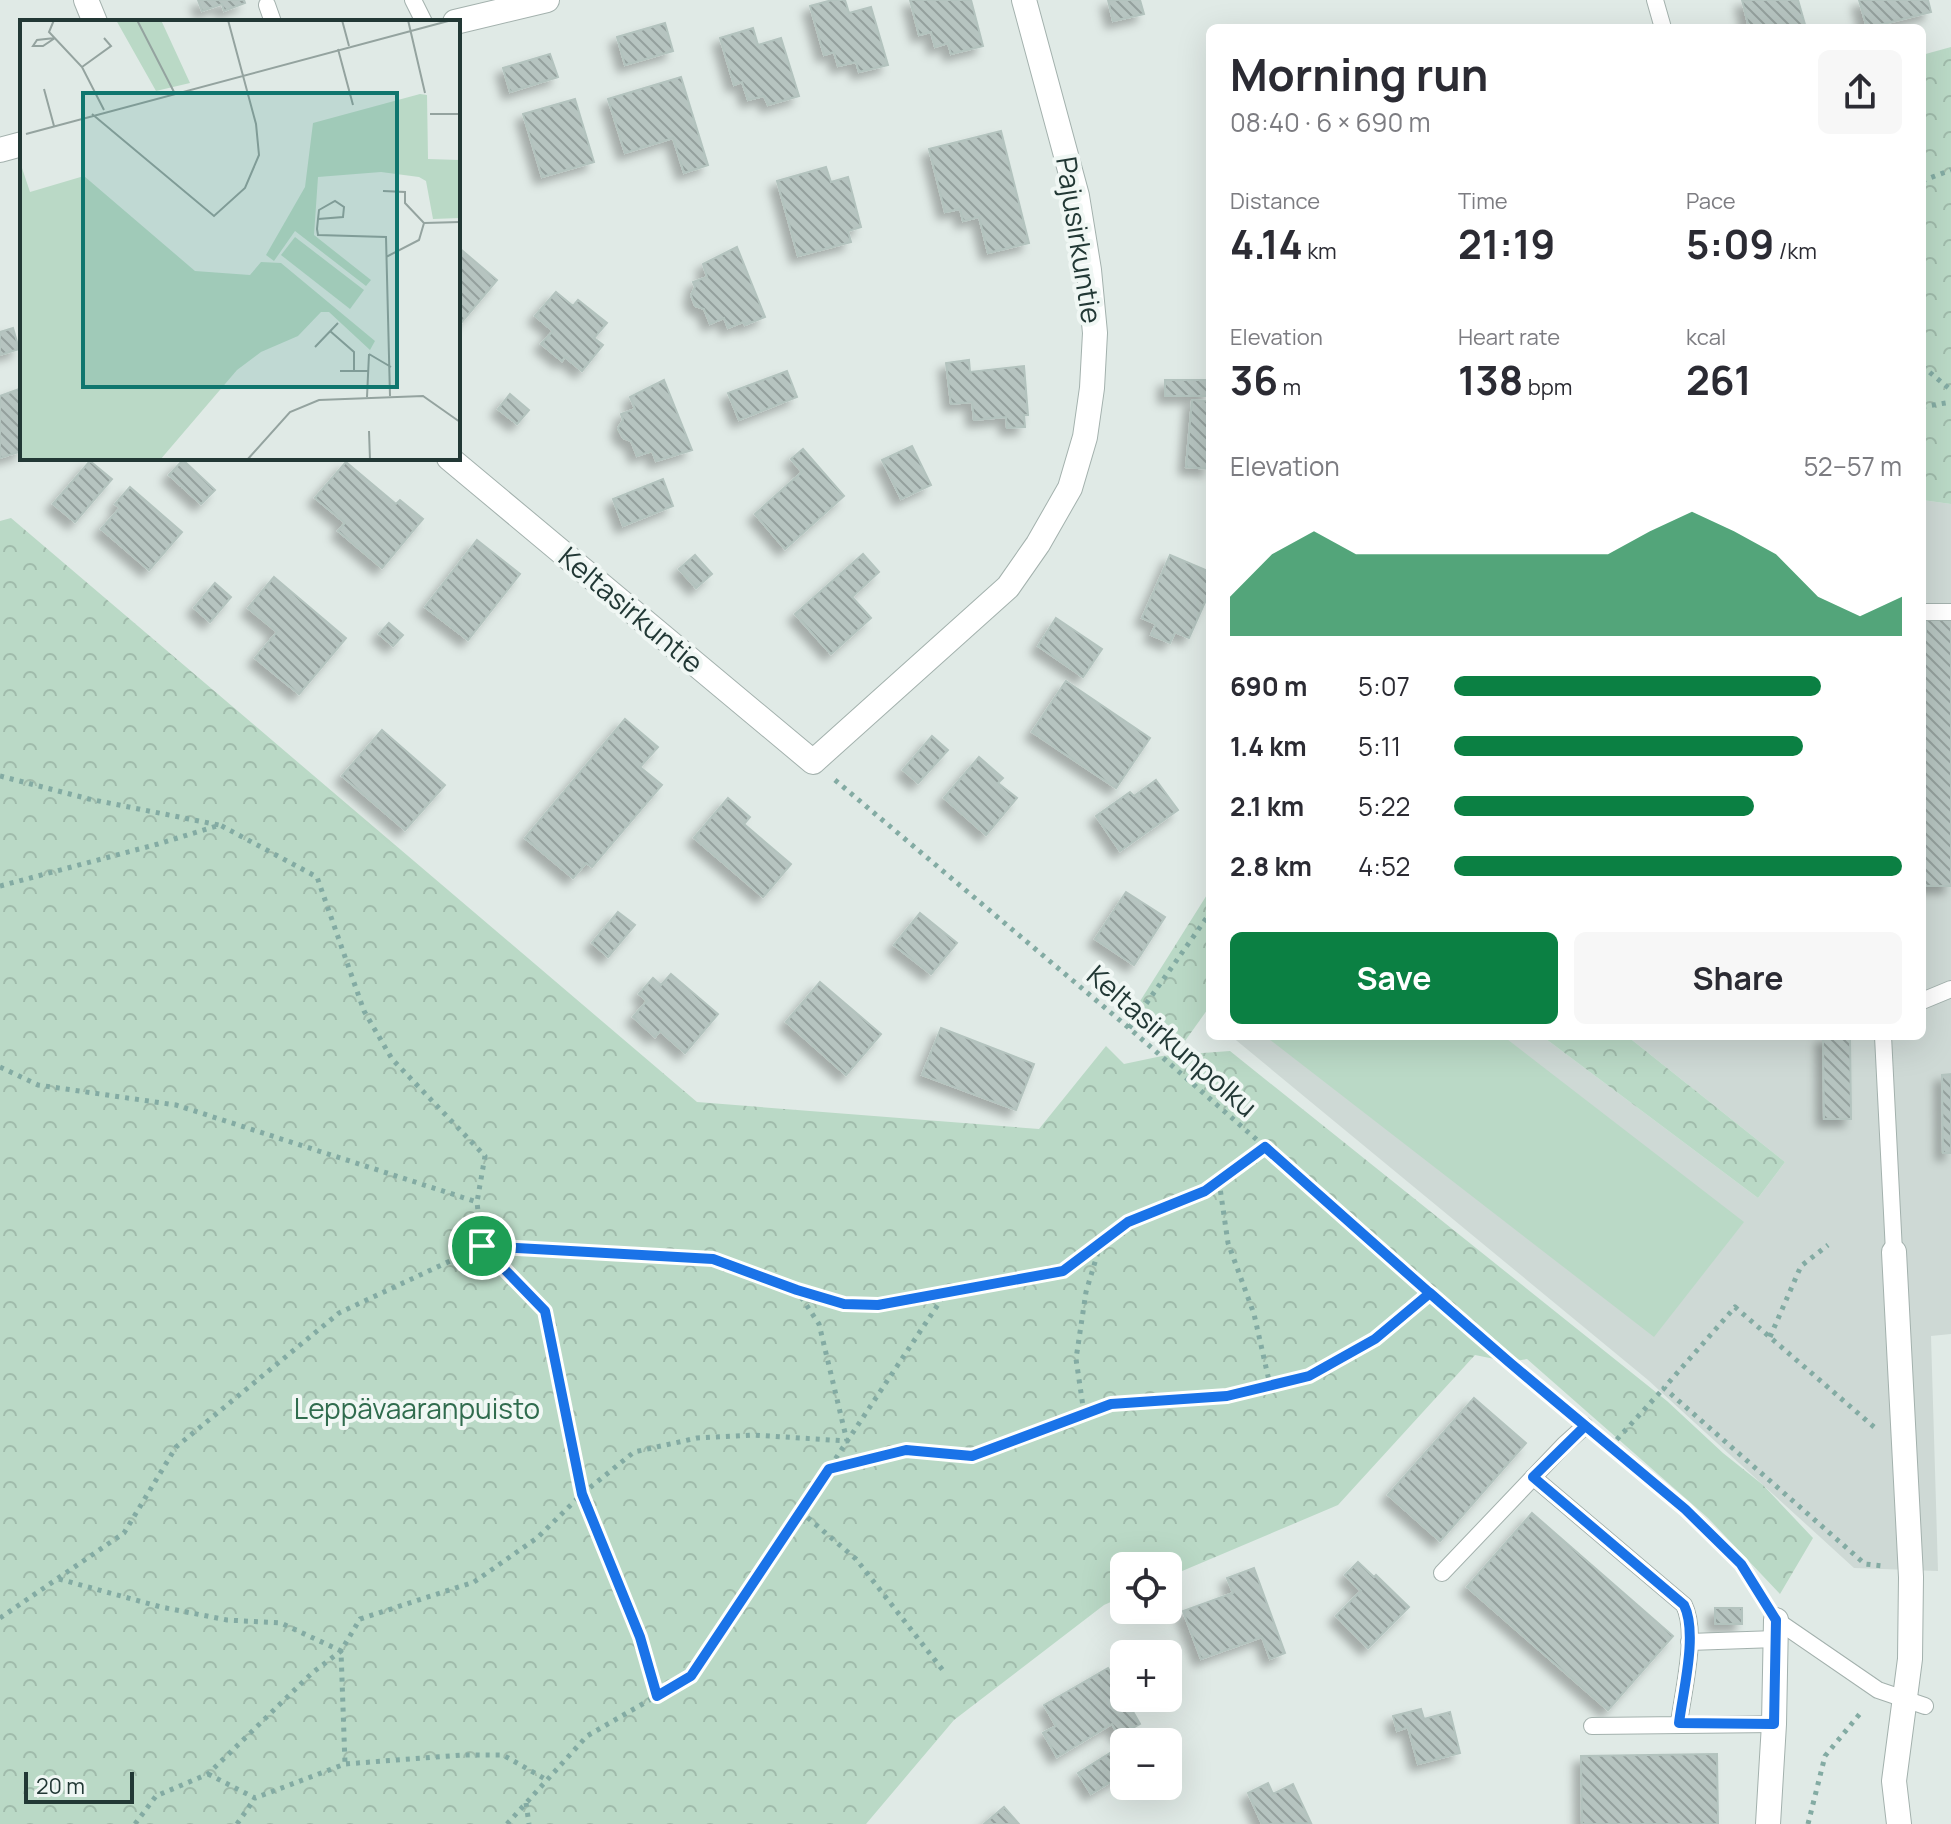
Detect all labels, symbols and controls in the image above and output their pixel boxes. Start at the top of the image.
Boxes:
inset map [20,20,460,460]
text: Morning run [1230,44,1488,104]
button: share [1818,50,1902,134]
text: 08:40 · 6 × 690 m [1230,104,1431,140]
street label: Pajusirkuntie [1048,154,1112,326]
text: Distance [1230,186,1320,216]
text: Time [1458,186,1508,216]
text: Pace [1686,186,1736,216]
text: 4.14 [1230,216,1303,271]
text: 21:19 [1458,216,1555,271]
text: 5:09 [1686,216,1774,271]
text: km [1303,236,1337,266]
text: /km [1774,236,1817,266]
text: Elevation [1230,322,1323,352]
text: Heart rate [1458,322,1560,352]
text: kcal [1686,322,1726,352]
text: 36 [1230,352,1278,407]
text: 138 [1458,352,1523,407]
text: 261 [1686,352,1752,407]
text: m [1278,372,1301,402]
text: bpm [1523,372,1572,402]
text: Elevation [1230,448,1340,484]
text: 52–57 m [1804,448,1902,484]
street label: Keltasirkuntie [551,538,712,681]
text: 690 m [1230,668,1307,704]
text: 5:07 [1358,668,1410,704]
text: 1.4 km [1230,728,1307,764]
text: 5:11 [1358,728,1401,764]
text: 2.1 km [1230,788,1304,824]
text: 5:22 [1358,788,1410,824]
text: 2.8 km [1230,848,1312,884]
text: 4:52 [1358,848,1410,884]
button: Save [1230,932,1558,1024]
button: Share [1574,932,1902,1024]
street label: Keltasirkunpolku [1079,956,1266,1125]
pin [448,1212,516,1280]
icon: arrive [460,1224,504,1268]
park label: Leppävaaranpuisto [294,1389,540,1427]
map controls [1110,1552,1182,1800]
button: locate [1110,1552,1182,1624]
button: + [1110,1640,1182,1712]
button: − [1110,1728,1182,1800]
scale bar [24,1768,134,1804]
text: 20 m [36,1771,85,1801]

